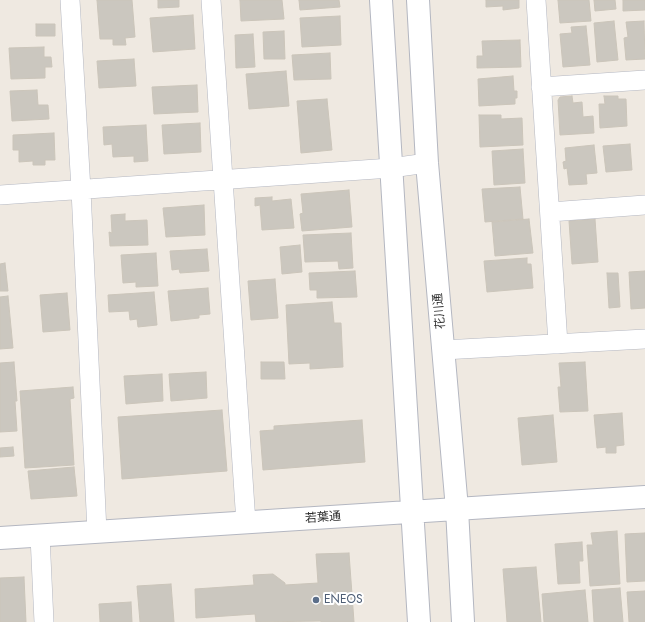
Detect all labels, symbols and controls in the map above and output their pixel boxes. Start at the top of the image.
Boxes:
street label: 花川通 [431,292,449,330]
street label: 若葉通 [305,510,341,526]
place label: ENEOS [324,593,363,607]
marker: ENEOS [311,595,321,605]

